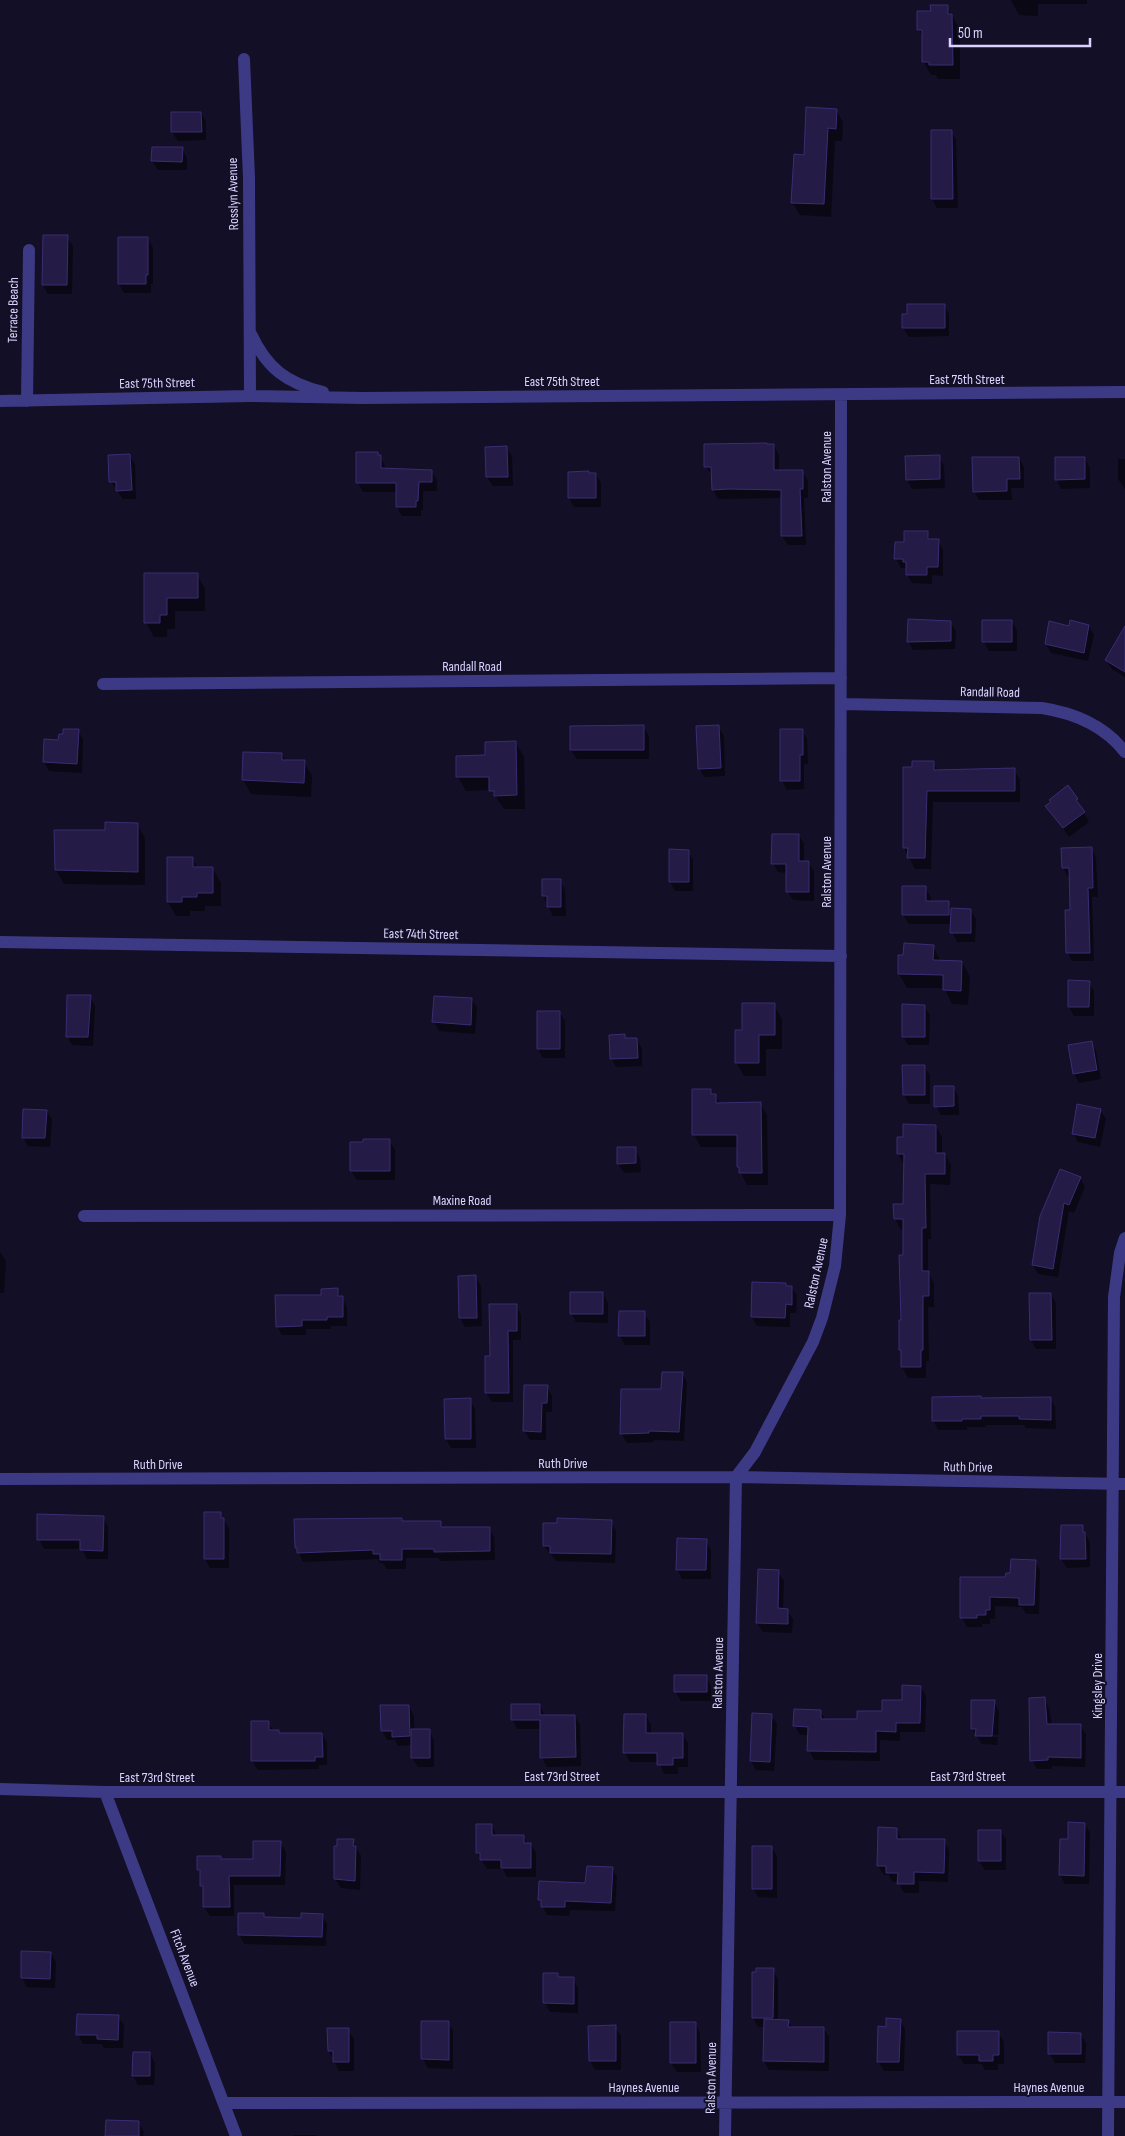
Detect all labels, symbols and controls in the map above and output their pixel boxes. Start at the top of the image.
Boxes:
scale bar [950,15,1090,47]
text: 50 m [958,24,983,43]
street label: Rosslyn Avenue [224,158,242,230]
street label: Terrace Beach [4,277,22,343]
street label: East 75th Street [929,371,1005,388]
street label: East 75th Street [524,373,600,390]
street label: East 75th Street [119,374,195,392]
street label: Ralston Avenue [818,431,835,503]
street label: Randall Road [442,658,502,675]
street label: Randall Road [960,683,1020,701]
street label: Ralston Avenue [818,836,835,908]
street label: East 74th Street [383,925,459,943]
street label: Maxine Road [433,1192,492,1209]
street label: Ralston Avenue [800,1236,832,1310]
street label: Ruth Drive [538,1455,588,1472]
street label: Ruth Drive [133,1456,183,1473]
street label: Ruth Drive [943,1458,993,1476]
street label: Ralston Avenue [709,1637,727,1709]
street label: Kingsley Drive [1089,1653,1106,1719]
street label: East 73rd Street [524,1768,600,1785]
street label: East 73rd Street [930,1768,1006,1785]
street label: East 73rd Street [119,1769,195,1786]
street label: Fitch Avenue [166,1927,204,1989]
street label: Ralston Avenue [702,2042,720,2114]
street label: Haynes Avenue [609,2079,679,2096]
street label: Haynes Avenue [1014,2079,1084,2096]

